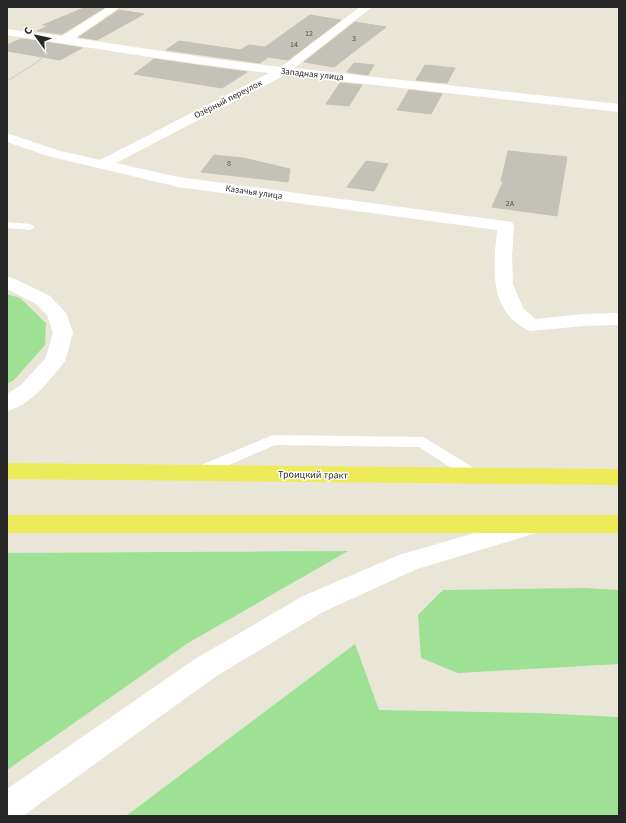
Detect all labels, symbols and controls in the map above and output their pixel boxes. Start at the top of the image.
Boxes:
north arrow [16,16,56,56]
text: С [20,24,36,38]
house number: 12 [305,28,313,39]
house number: 3 [352,33,356,44]
house number: 14 [290,39,298,50]
street label: Западная улица [280,65,344,84]
street label: Озёрный переулок [192,76,265,122]
house number: 8 [227,158,231,169]
street label: Казачья улица [225,182,283,203]
house number: 2А [506,198,515,209]
street label: Троицкий тракт [278,467,348,483]

